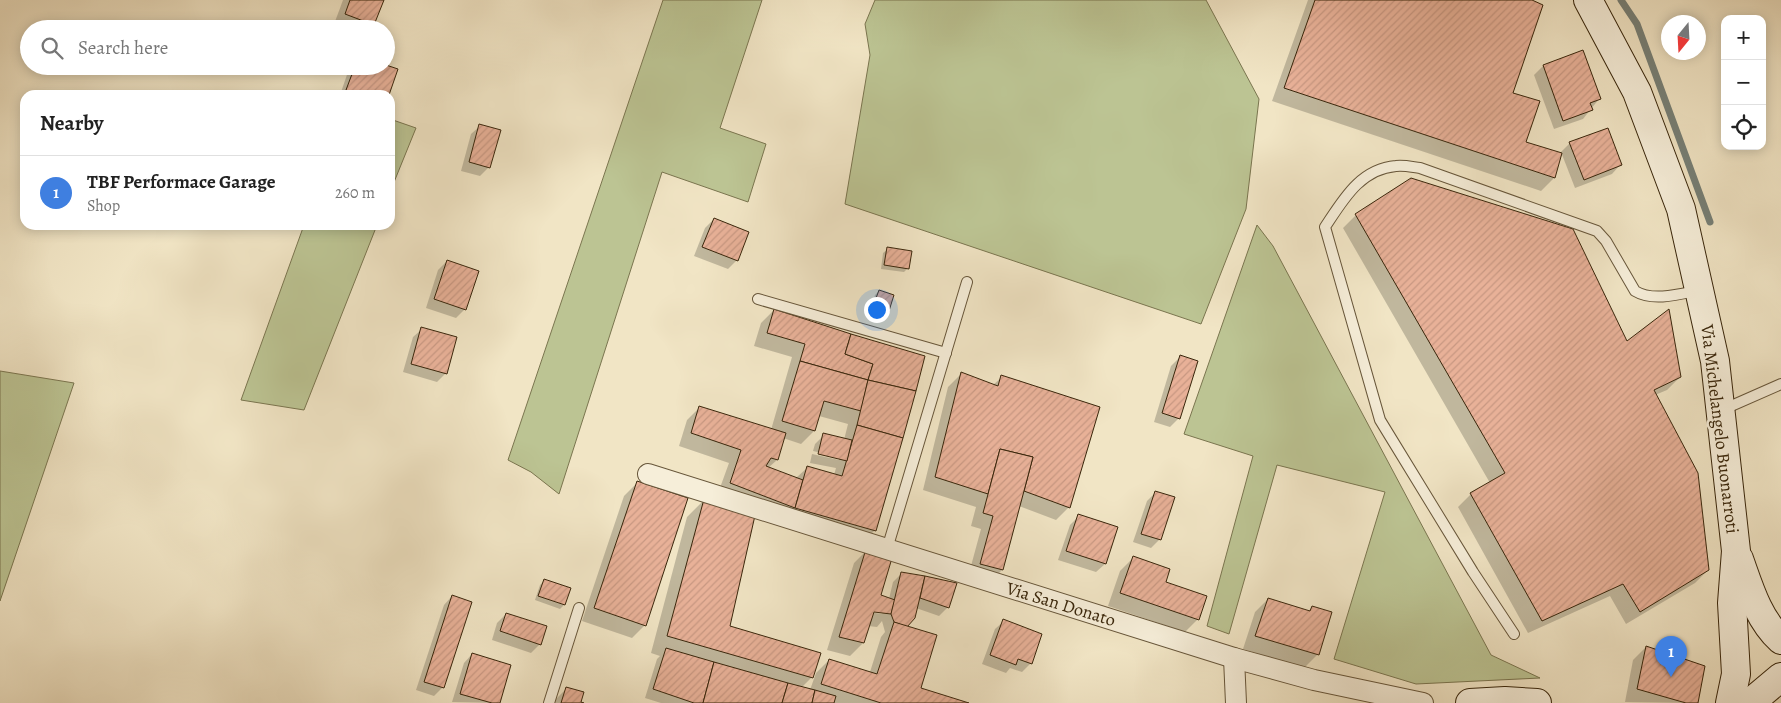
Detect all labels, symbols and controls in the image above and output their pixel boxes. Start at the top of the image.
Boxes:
north arrow [1661,15,1706,60]
map controls [1721,15,1766,150]
button: + [1721,15,1766,60]
search box [20,20,395,75]
icon: search [38,34,66,62]
text: Search here [78,35,168,61]
button: − [1721,60,1766,105]
button: locate [1721,105,1766,150]
text: Nearby [40,109,103,137]
text: TBF Performace Garage [87,169,276,195]
text: 1 [53,182,59,204]
text: 260 m [335,182,375,204]
text: Shop [87,195,120,217]
your location [864,297,890,323]
street label: Via Michelangelo Buonarroti [1695,322,1745,535]
street label: Via San Donato [1002,576,1119,632]
pin: 1 [1655,636,1687,677]

